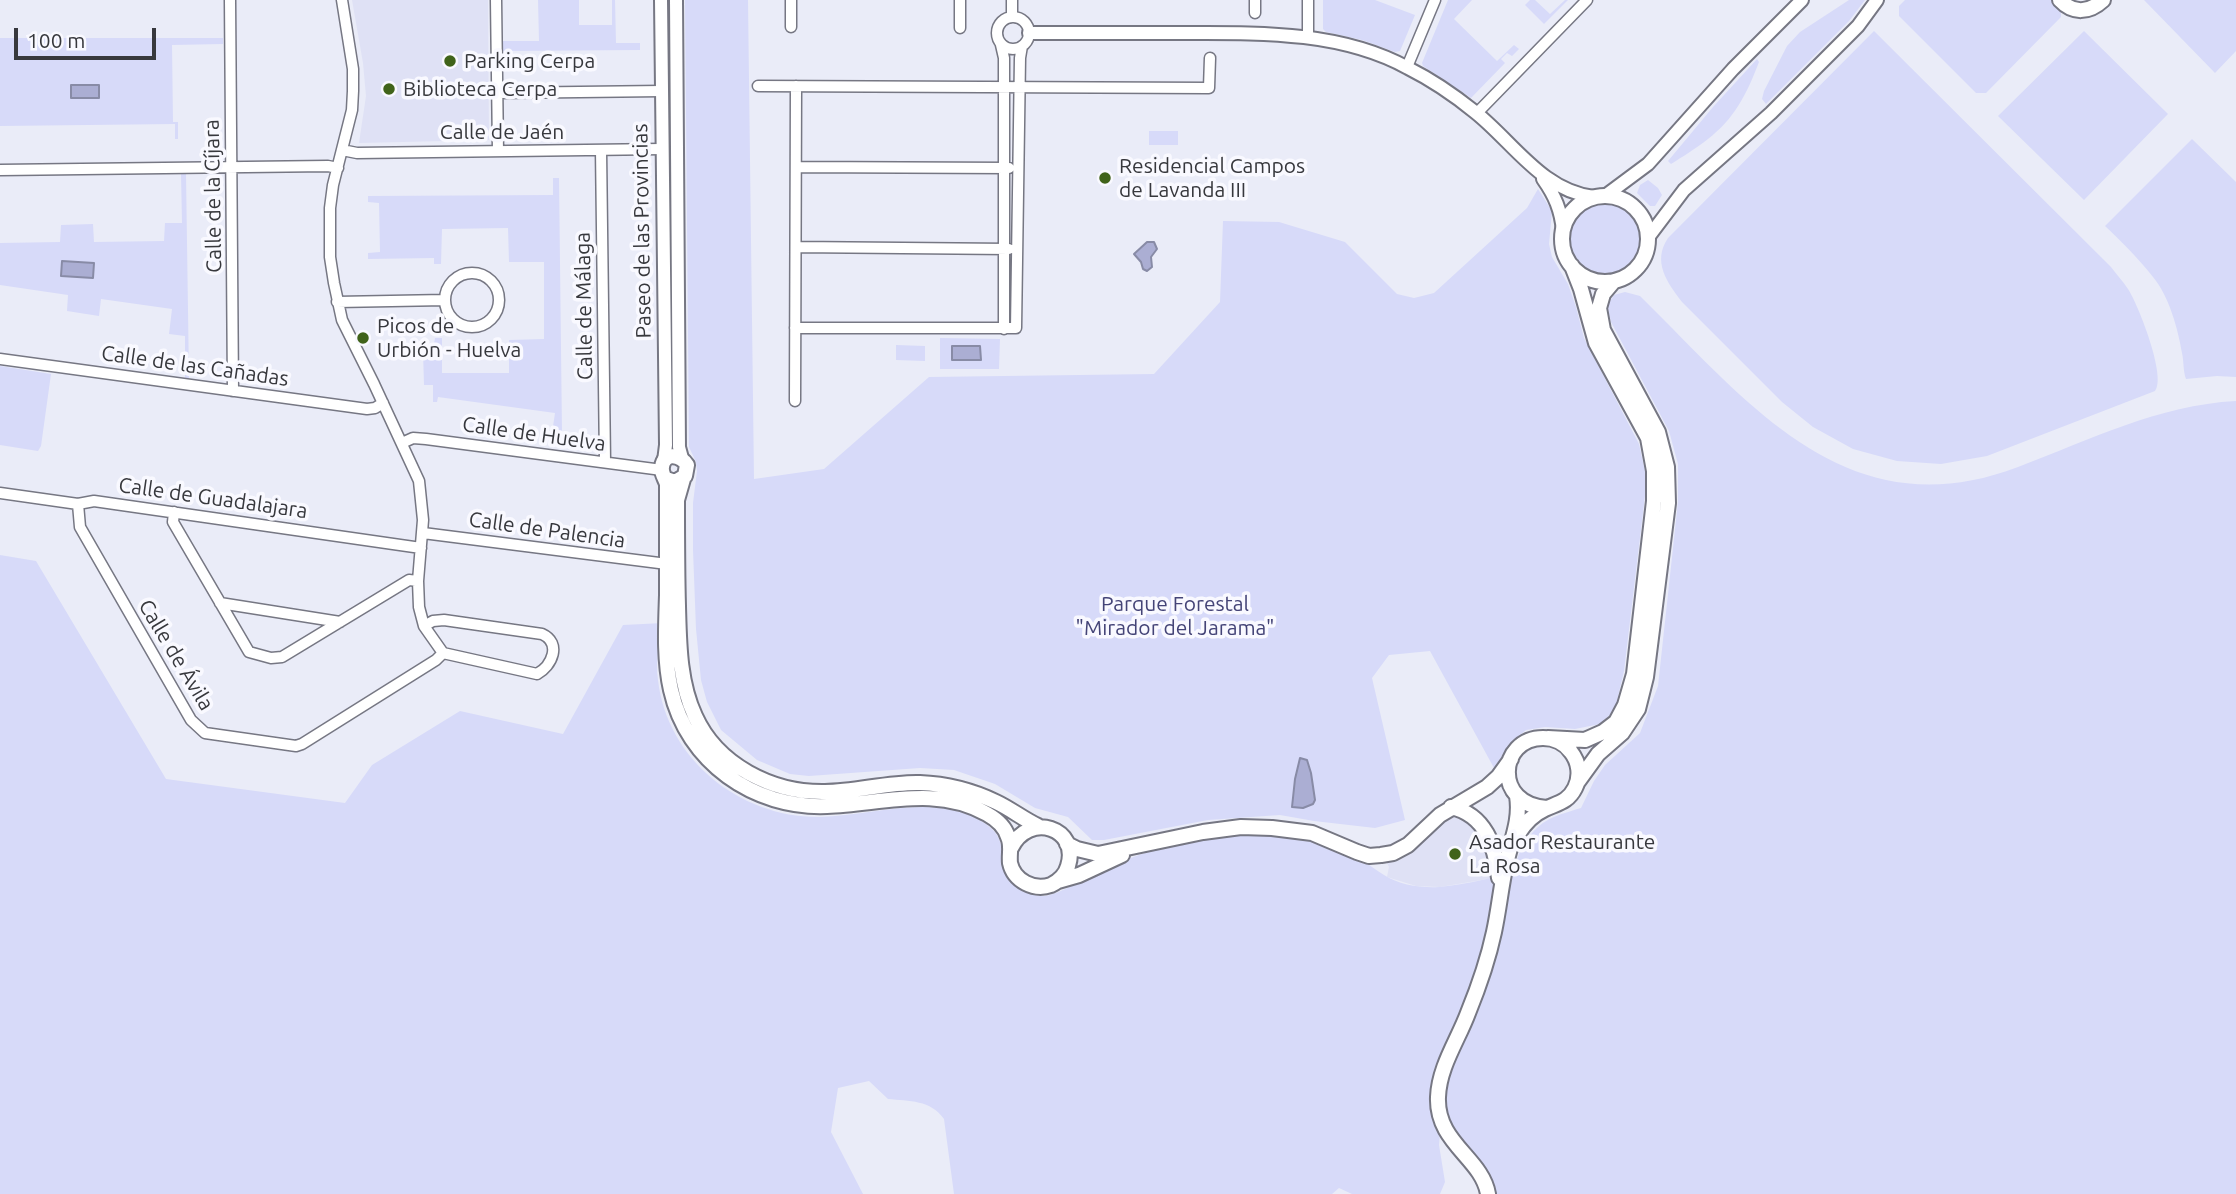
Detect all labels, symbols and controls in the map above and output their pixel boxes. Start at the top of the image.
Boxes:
scale bar [18,14,159,58]
text: 100 m [27,28,85,52]
place label: Parking Cerpa [464,48,595,74]
marker: Parking Cerpa [442,53,458,69]
place label: Biblioteca Cerpa [403,76,557,102]
marker: Biblioteca Cerpa [381,81,397,97]
street label: Calle de la Cíjara [199,119,227,273]
street label: Calle de Jaén [440,119,564,145]
street label: Paseo de las Provincias [628,123,656,339]
place label: Residencial Campos de Lavanda III [1119,153,1305,203]
marker: Residencial Campos de Lavanda III [1097,170,1113,186]
street label: Calle de Málaga [570,232,598,380]
place label: Picos de Urbión - Huelva [377,313,521,363]
marker: Picos de Urbión - Huelva [355,330,371,346]
street label: Calle de las Cañadas [100,340,290,392]
street label: Calle de Huelva [461,411,607,457]
street label: Calle de Guadalajara [117,472,309,524]
street label: Calle de Palencia [467,507,627,553]
park label: Parque Forestal "Mirador del Jarama" [1076,591,1274,641]
street label: Calle de Ávila [133,595,219,715]
place label: Asador Restaurante La Rosa [1469,829,1655,879]
marker: Asador Restaurante La Rosa [1447,846,1463,862]

